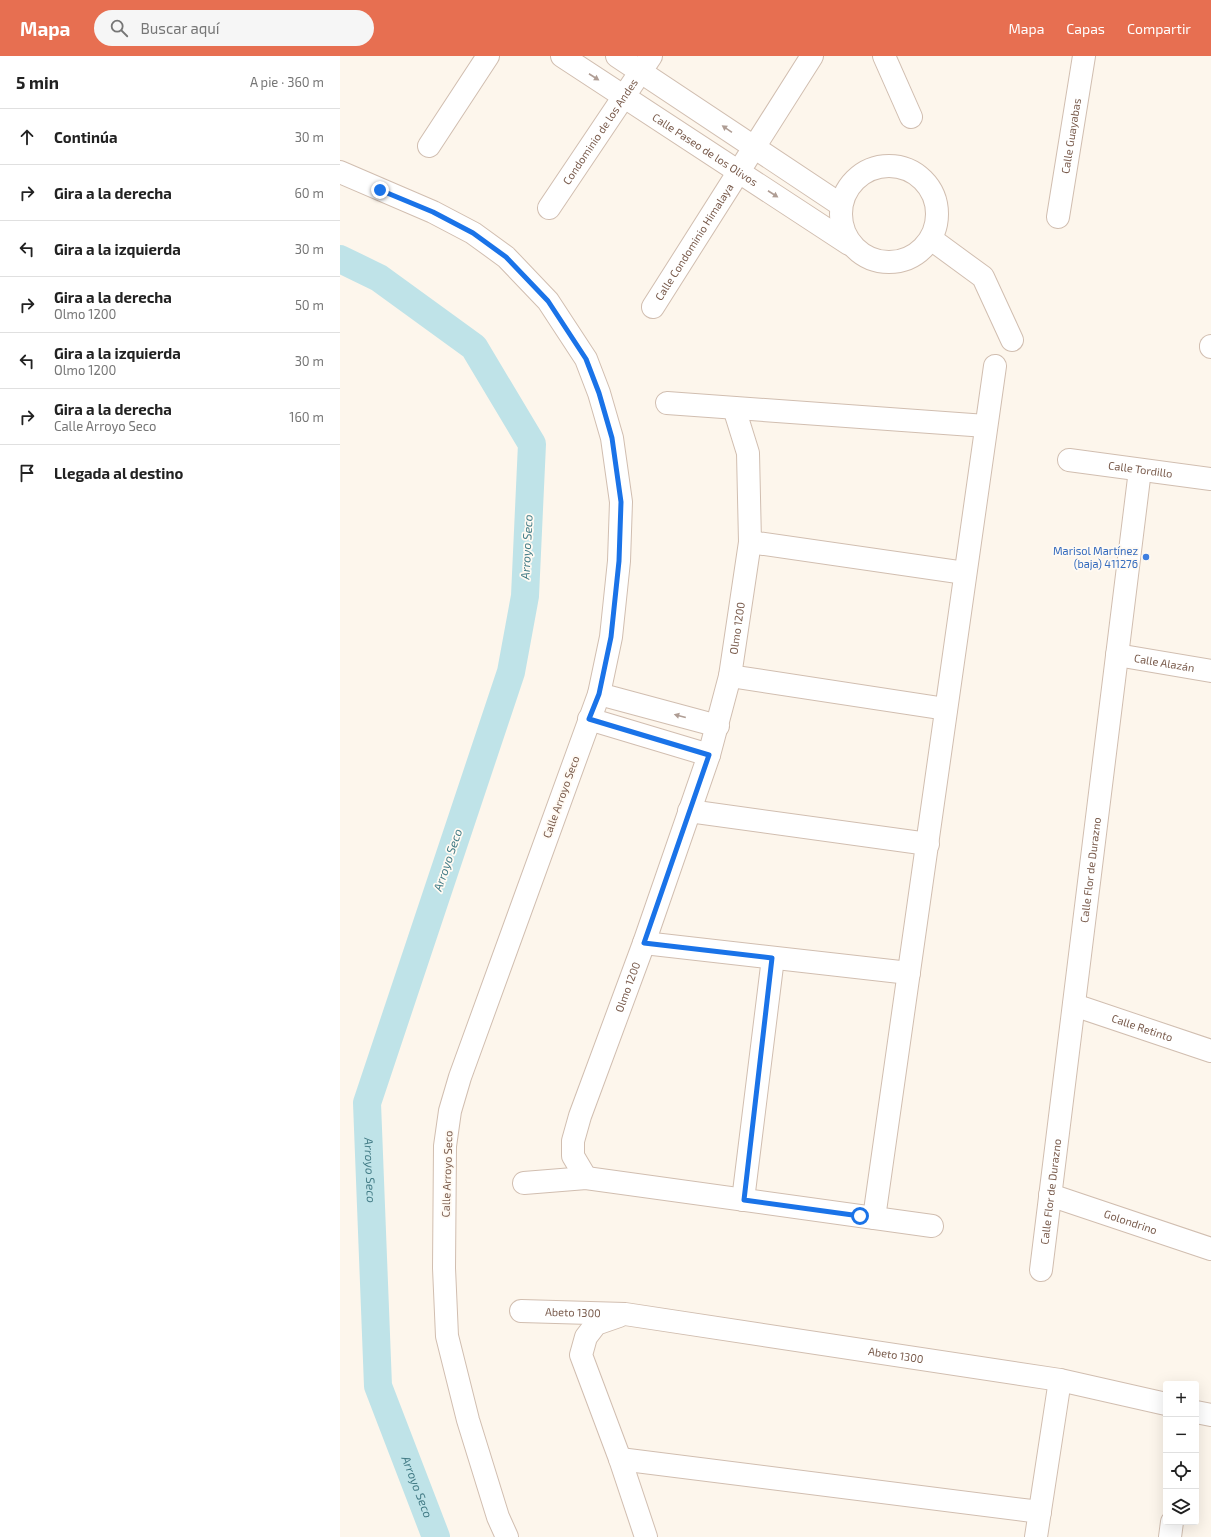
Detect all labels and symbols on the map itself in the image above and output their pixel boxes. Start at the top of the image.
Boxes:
one-way arrow [588,74,600,81]
street label: Condominio de los Andes [560,76,640,187]
street label: Calle Guayabas [1058,97,1083,175]
street label: Calle Paseo de los Olivos [650,110,761,189]
one-way arrow [722,125,732,133]
route end [371,181,389,199]
street label: Calle Condominio Himalaya [652,181,736,303]
one-way arrow [767,191,779,198]
street label: Calle Tordillo [1108,458,1173,480]
water label: Arroyo Seco [517,514,536,581]
place label: Marisol Martínez (baja) 411276 [1053,544,1138,571]
marker: Marisol Martínez (baja) 411276 [1141,552,1151,562]
street label: Olmo 1200 [726,601,747,655]
street label: Calle Alazán [1133,651,1196,674]
one-way arrow [674,712,687,718]
street label: Calle Arroyo Seco [540,754,581,840]
street label: Calle Flor de Durazno [1077,816,1103,924]
water label: Arroyo Seco [430,826,465,894]
street label: Olmo 1200 [612,960,642,1014]
street label: Calle Retinto [1110,1011,1175,1044]
street label: Calle Arroyo Seco [438,1130,455,1218]
water label: Arroyo Seco [362,1136,379,1203]
street label: Calle Flor de Durazno [1037,1138,1063,1245]
route start [851,1207,869,1225]
street label: Golondrino [1102,1207,1159,1237]
street label: Abeto 1300 [545,1305,601,1319]
street label: Abeto 1300 [867,1344,924,1365]
water label: Arroyo Seco [399,1453,436,1520]

